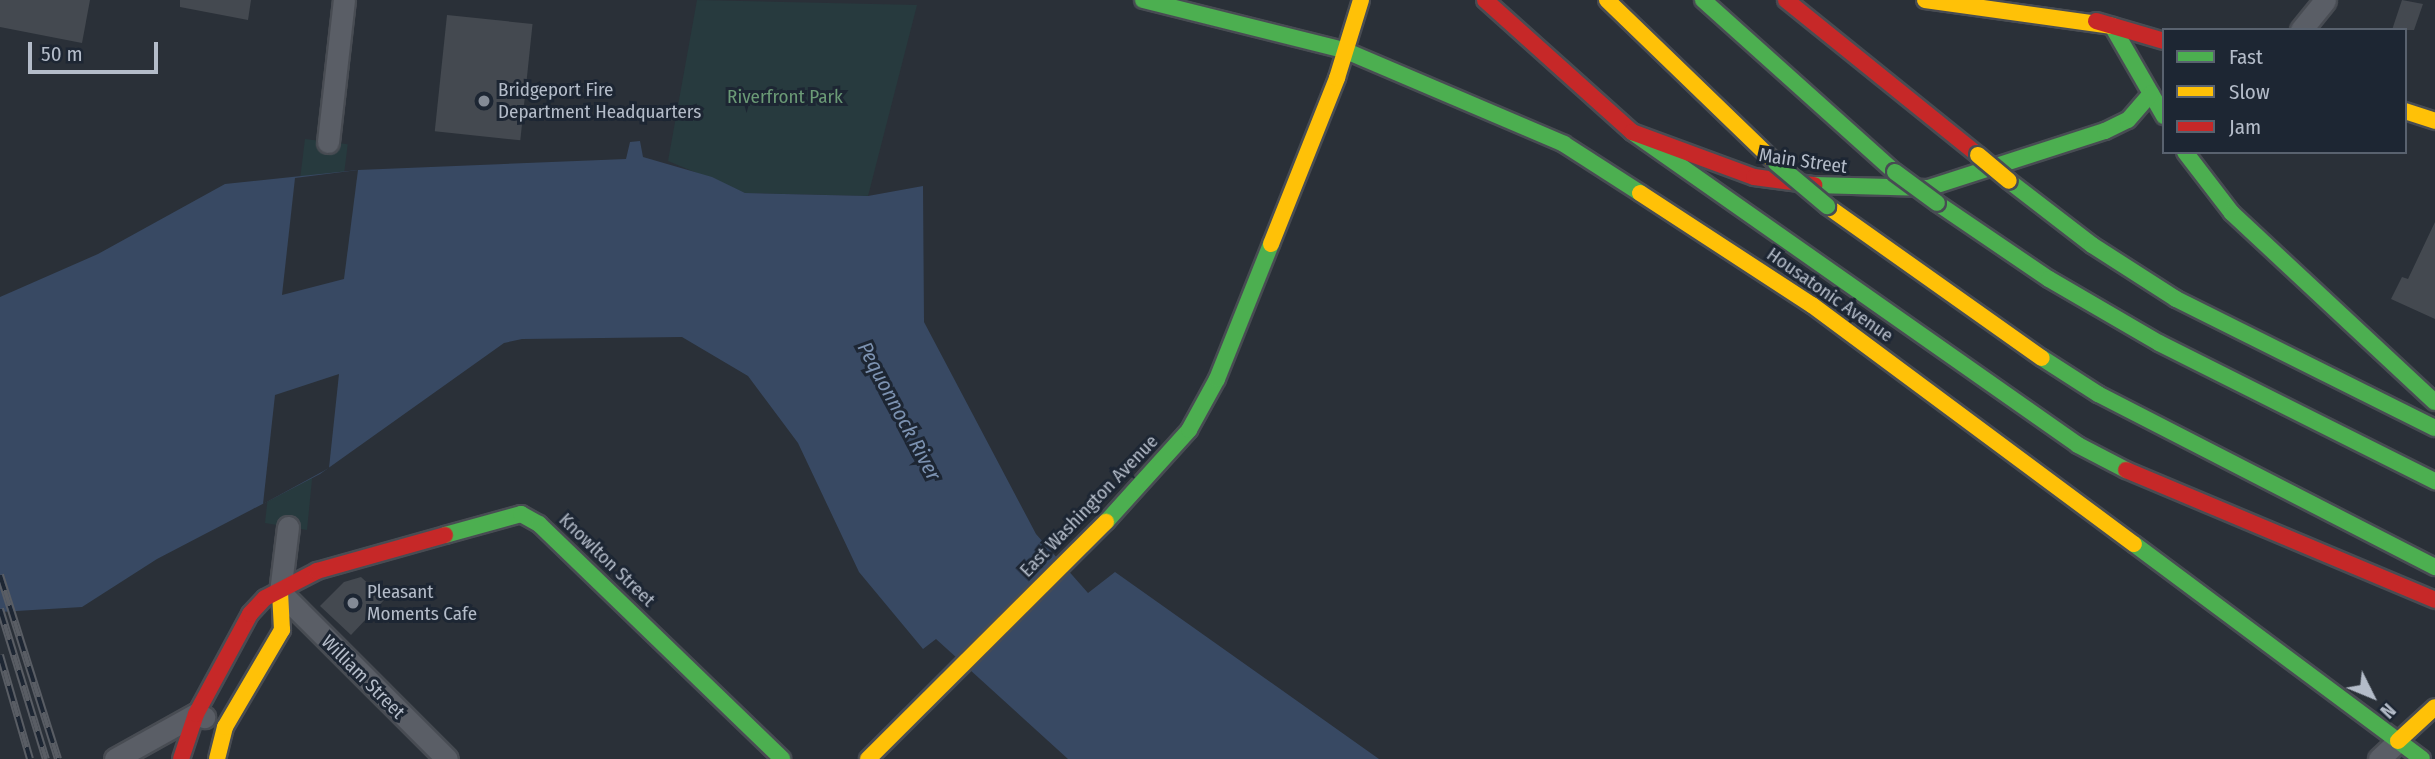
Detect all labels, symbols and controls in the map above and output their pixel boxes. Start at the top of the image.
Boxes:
scale bar [32,28,161,72]
legend [2162,28,2407,154]
text: 50 m [41,41,83,67]
text: Fast [2229,44,2263,70]
place label: Bridgeport Fire Department Headquarters [498,79,701,123]
text: Slow [2229,79,2270,105]
park label: Riverfront Park [727,86,843,108]
marker: Bridgeport Fire Department Headquarters [476,93,492,109]
text: Jam [2229,114,2261,140]
street label: Main Street [1757,144,1849,178]
street label: Housatonic Avenue [1762,243,1898,347]
water label: Pequonnock River [852,337,946,485]
street label: East Washington Avenue [1015,430,1163,582]
street label: Knowlton Street [554,509,660,611]
place label: Pleasant Moments Cafe [367,581,477,625]
marker: Pleasant Moments Cafe [345,595,361,611]
street label: William Street [316,630,410,724]
north arrow [2337,661,2407,731]
text: N [2375,699,2400,723]

